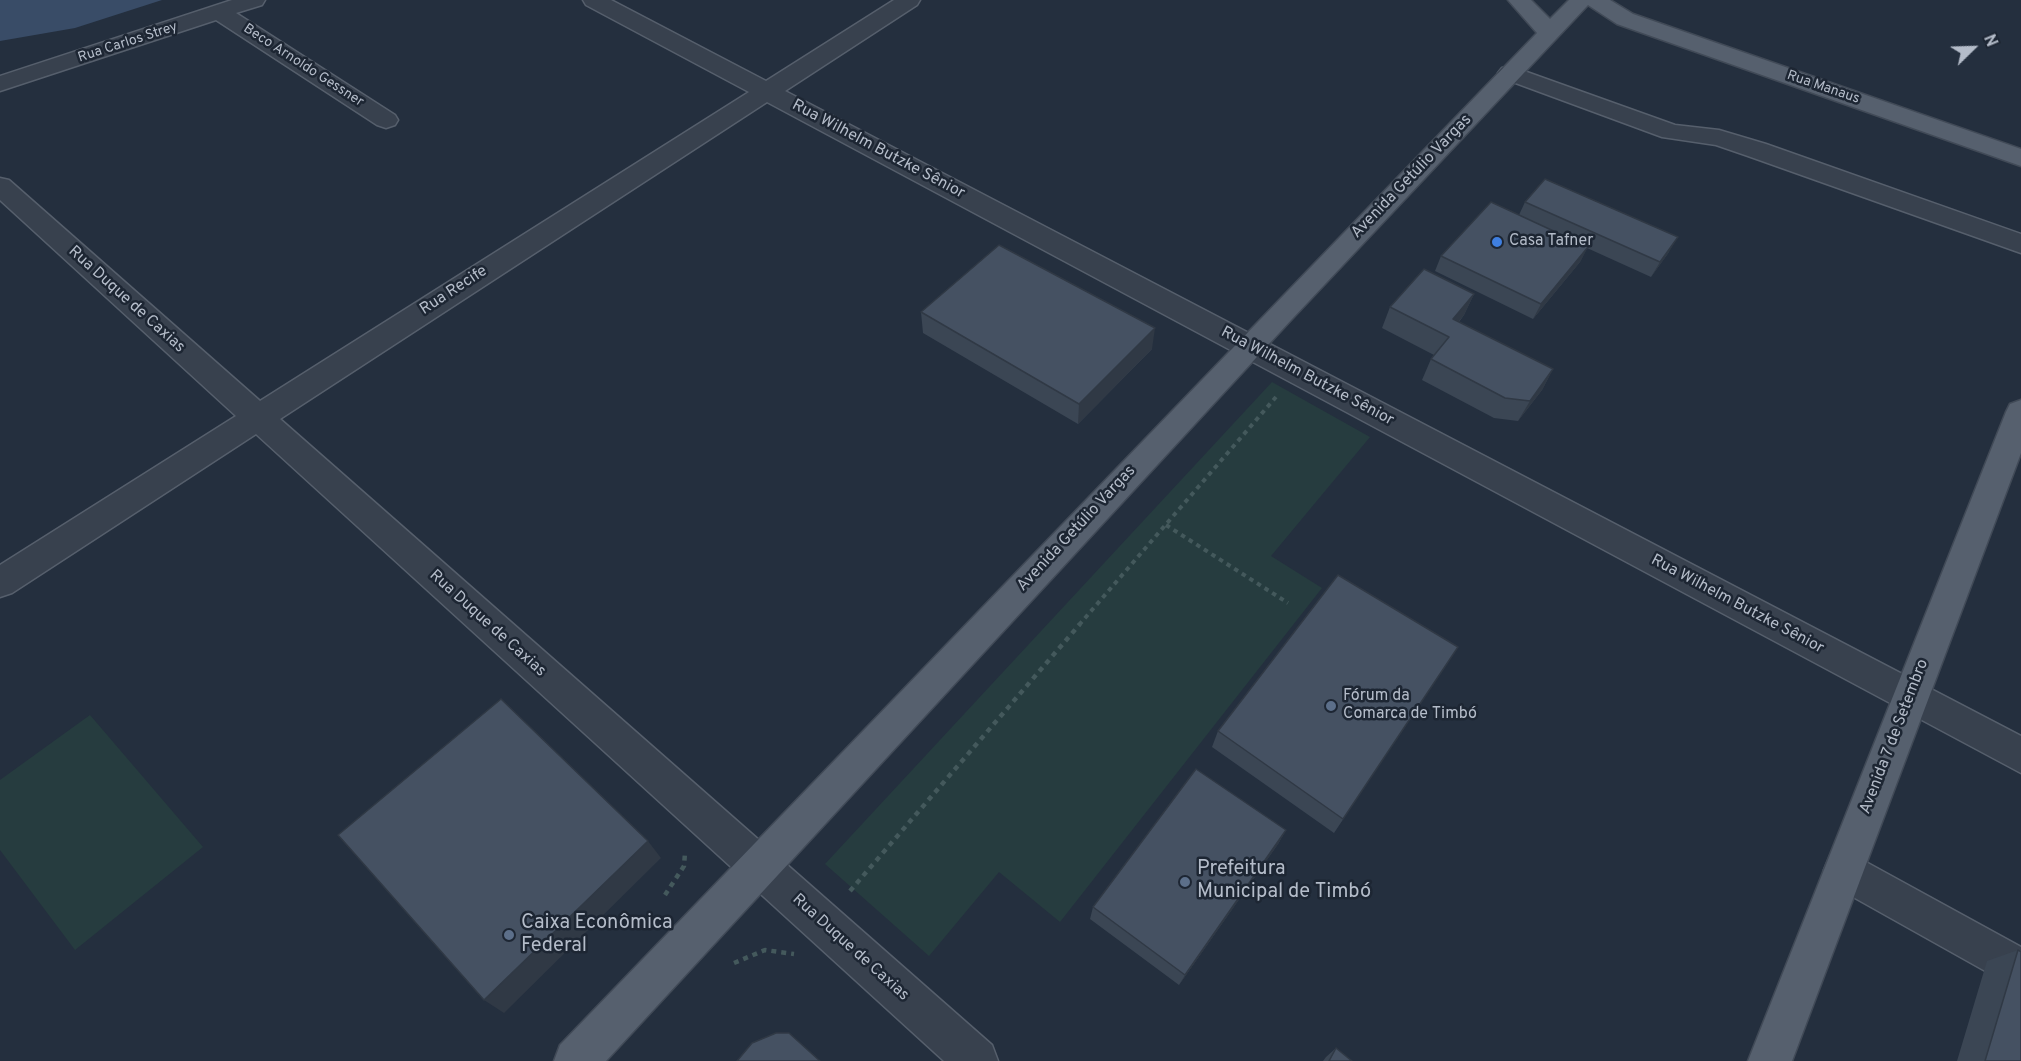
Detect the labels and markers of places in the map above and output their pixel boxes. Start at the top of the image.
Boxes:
place label: Casa Tafner [1509,232,1594,252]
marker: Casa Tafner [1490,235,1504,249]
place label: Fórum da Comarca de Timbó [1343,687,1477,725]
marker: Fórum da Comarca de Timbó [1324,699,1338,713]
place label: Prefeitura Municipal de Timbó [1197,858,1371,905]
marker: Prefeitura Municipal de Timbó [1178,875,1192,889]
place label: Caixa Econômica Federal [521,912,672,959]
marker: Caixa Econômica Federal [502,928,516,942]

